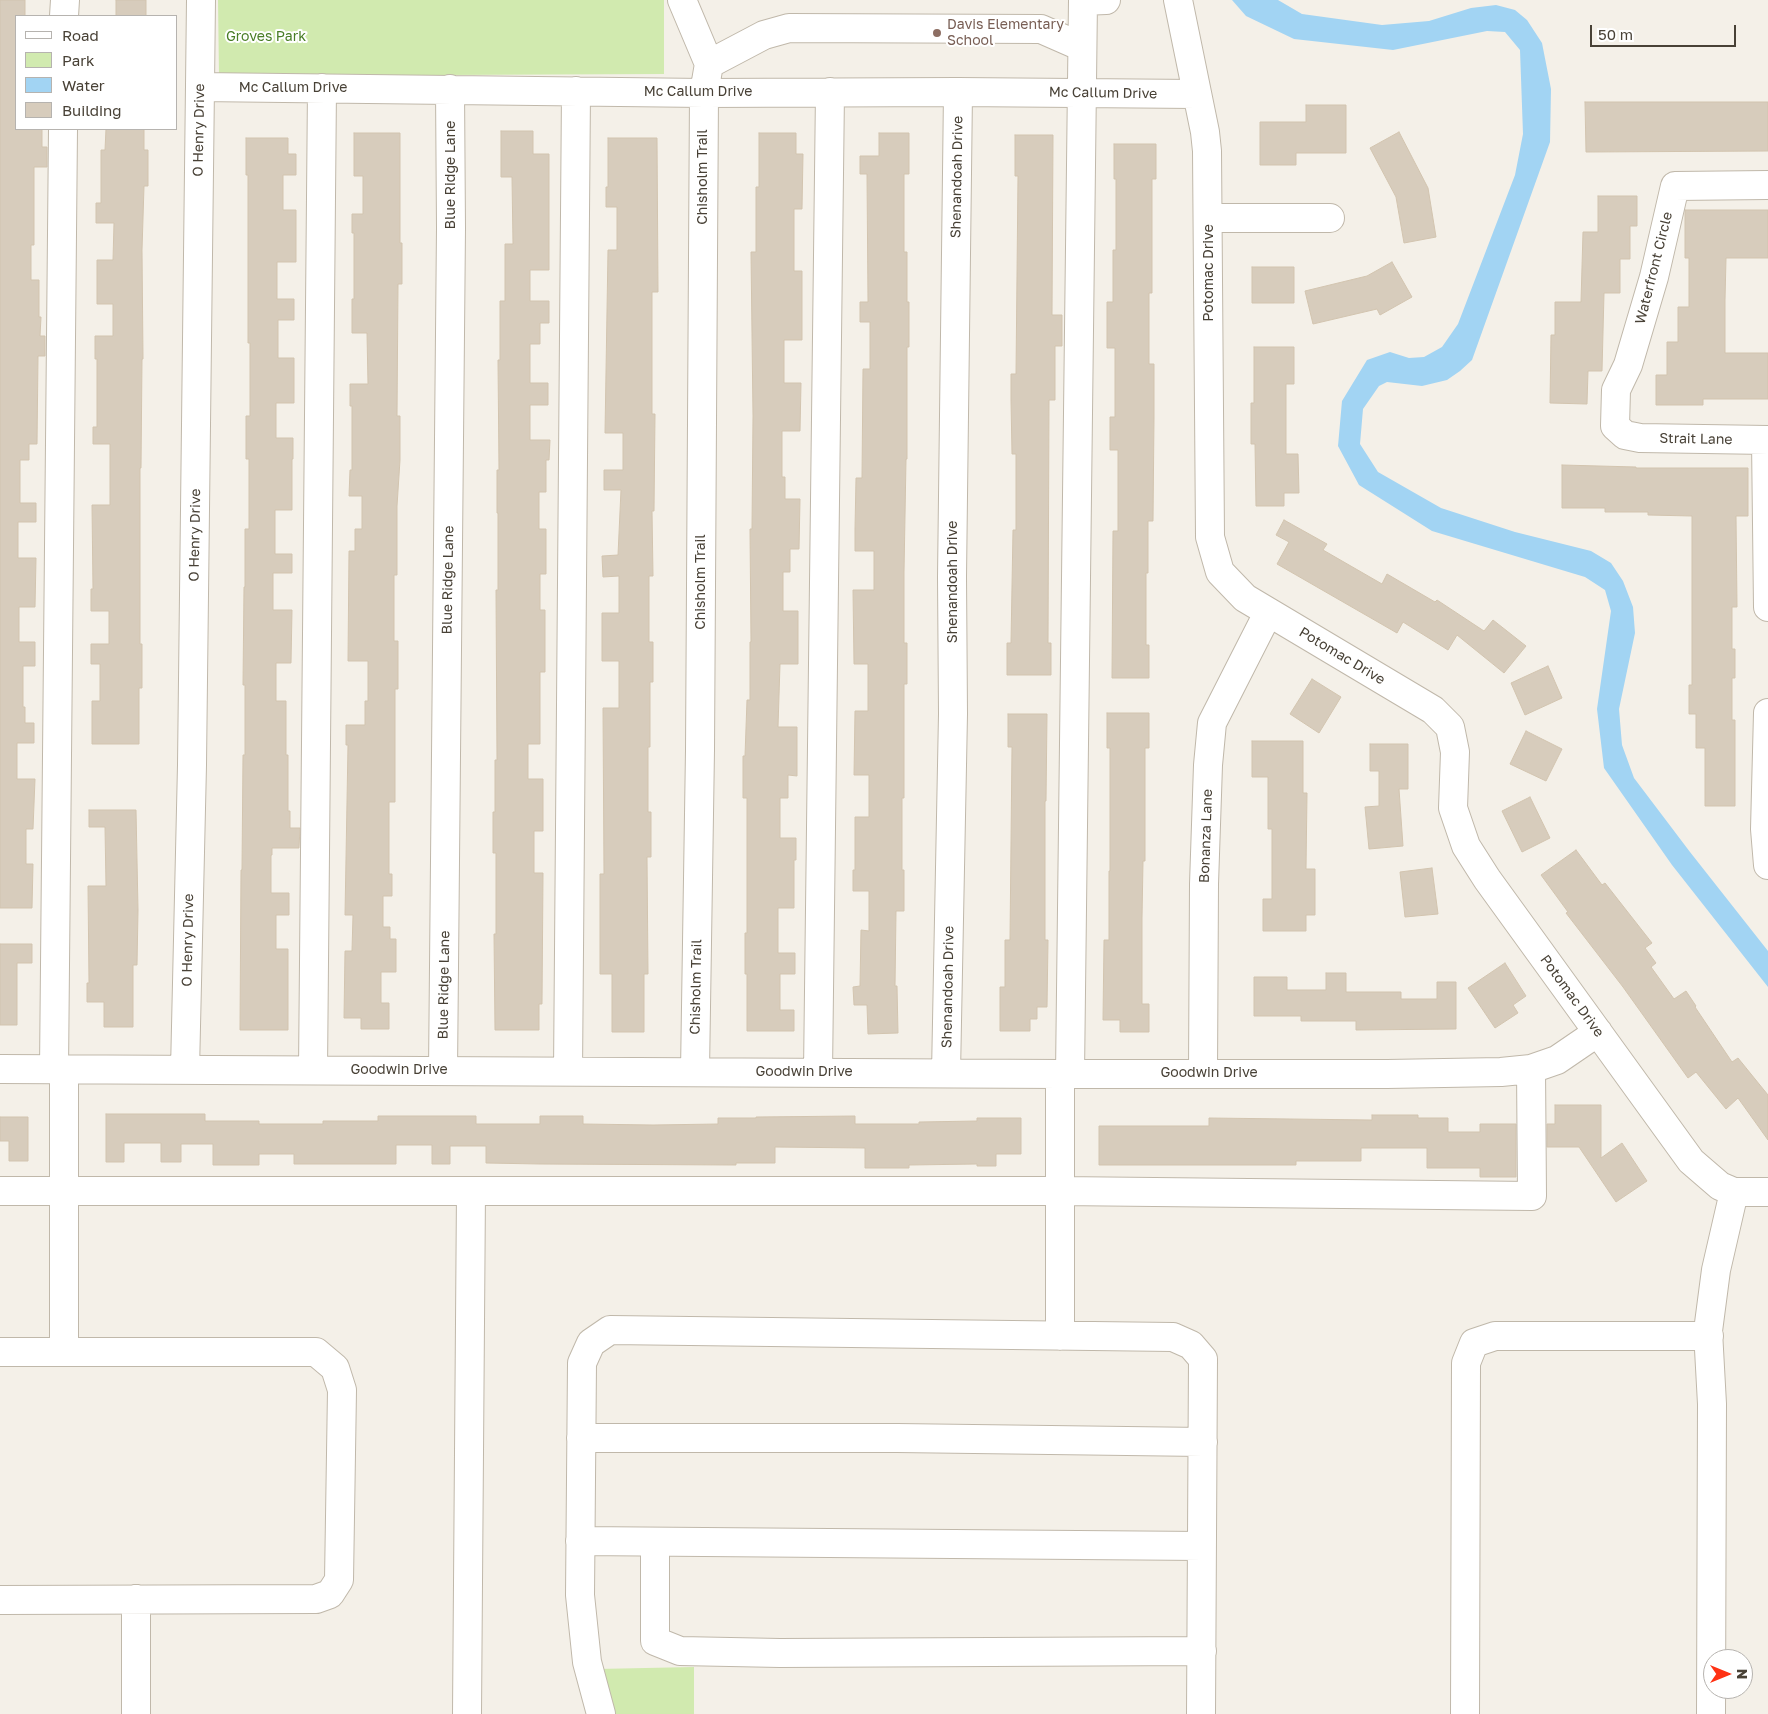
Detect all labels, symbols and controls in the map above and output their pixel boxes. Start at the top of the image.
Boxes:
legend [15,15,178,130]
scale bar [1593,15,1739,47]
place label: Davis Elementary School [947,17,1064,49]
text: 50 m [1598,25,1633,43]
text: Road [62,26,99,44]
marker: Davis Elementary School [931,27,943,39]
park label: Groves Park [226,29,306,45]
text: Park [62,51,94,69]
text: Water [62,76,105,94]
street label: Mc Callum Drive [239,80,347,96]
street label: O Henry Drive [190,83,208,177]
street label: Mc Callum Drive [644,84,752,100]
street label: Mc Callum Drive [1049,84,1157,102]
text: Building [62,101,122,119]
street label: Shenandoah Drive [948,116,966,238]
street label: Blue Ridge Lane [443,121,459,229]
street label: Chisholm Trail [695,129,711,225]
street label: Waterfront Circle [1632,210,1676,326]
street label: Potomac Drive [1201,224,1217,322]
street label: Strait Lane [1659,430,1733,448]
street label: O Henry Drive [186,488,204,582]
street label: Shenandoah Drive [945,521,961,643]
street label: Blue Ridge Lane [439,525,457,635]
street label: Chisholm Trail [693,534,709,630]
street label: Potomac Drive [1296,624,1388,688]
street label: Bonanza Lane [1196,789,1216,883]
street label: O Henry Drive [179,893,197,987]
street label: Shenandoah Drive [939,926,957,1048]
street label: Blue Ridge Lane [435,930,453,1040]
street label: Chisholm Trail [687,939,705,1035]
street label: Potomac Drive [1537,952,1607,1040]
street label: Goodwin Drive [350,1062,448,1078]
street label: Goodwin Drive [755,1064,853,1080]
street label: Goodwin Drive [1160,1065,1258,1081]
north arrow [1703,1649,1753,1699]
text: N [1734,1669,1751,1679]

